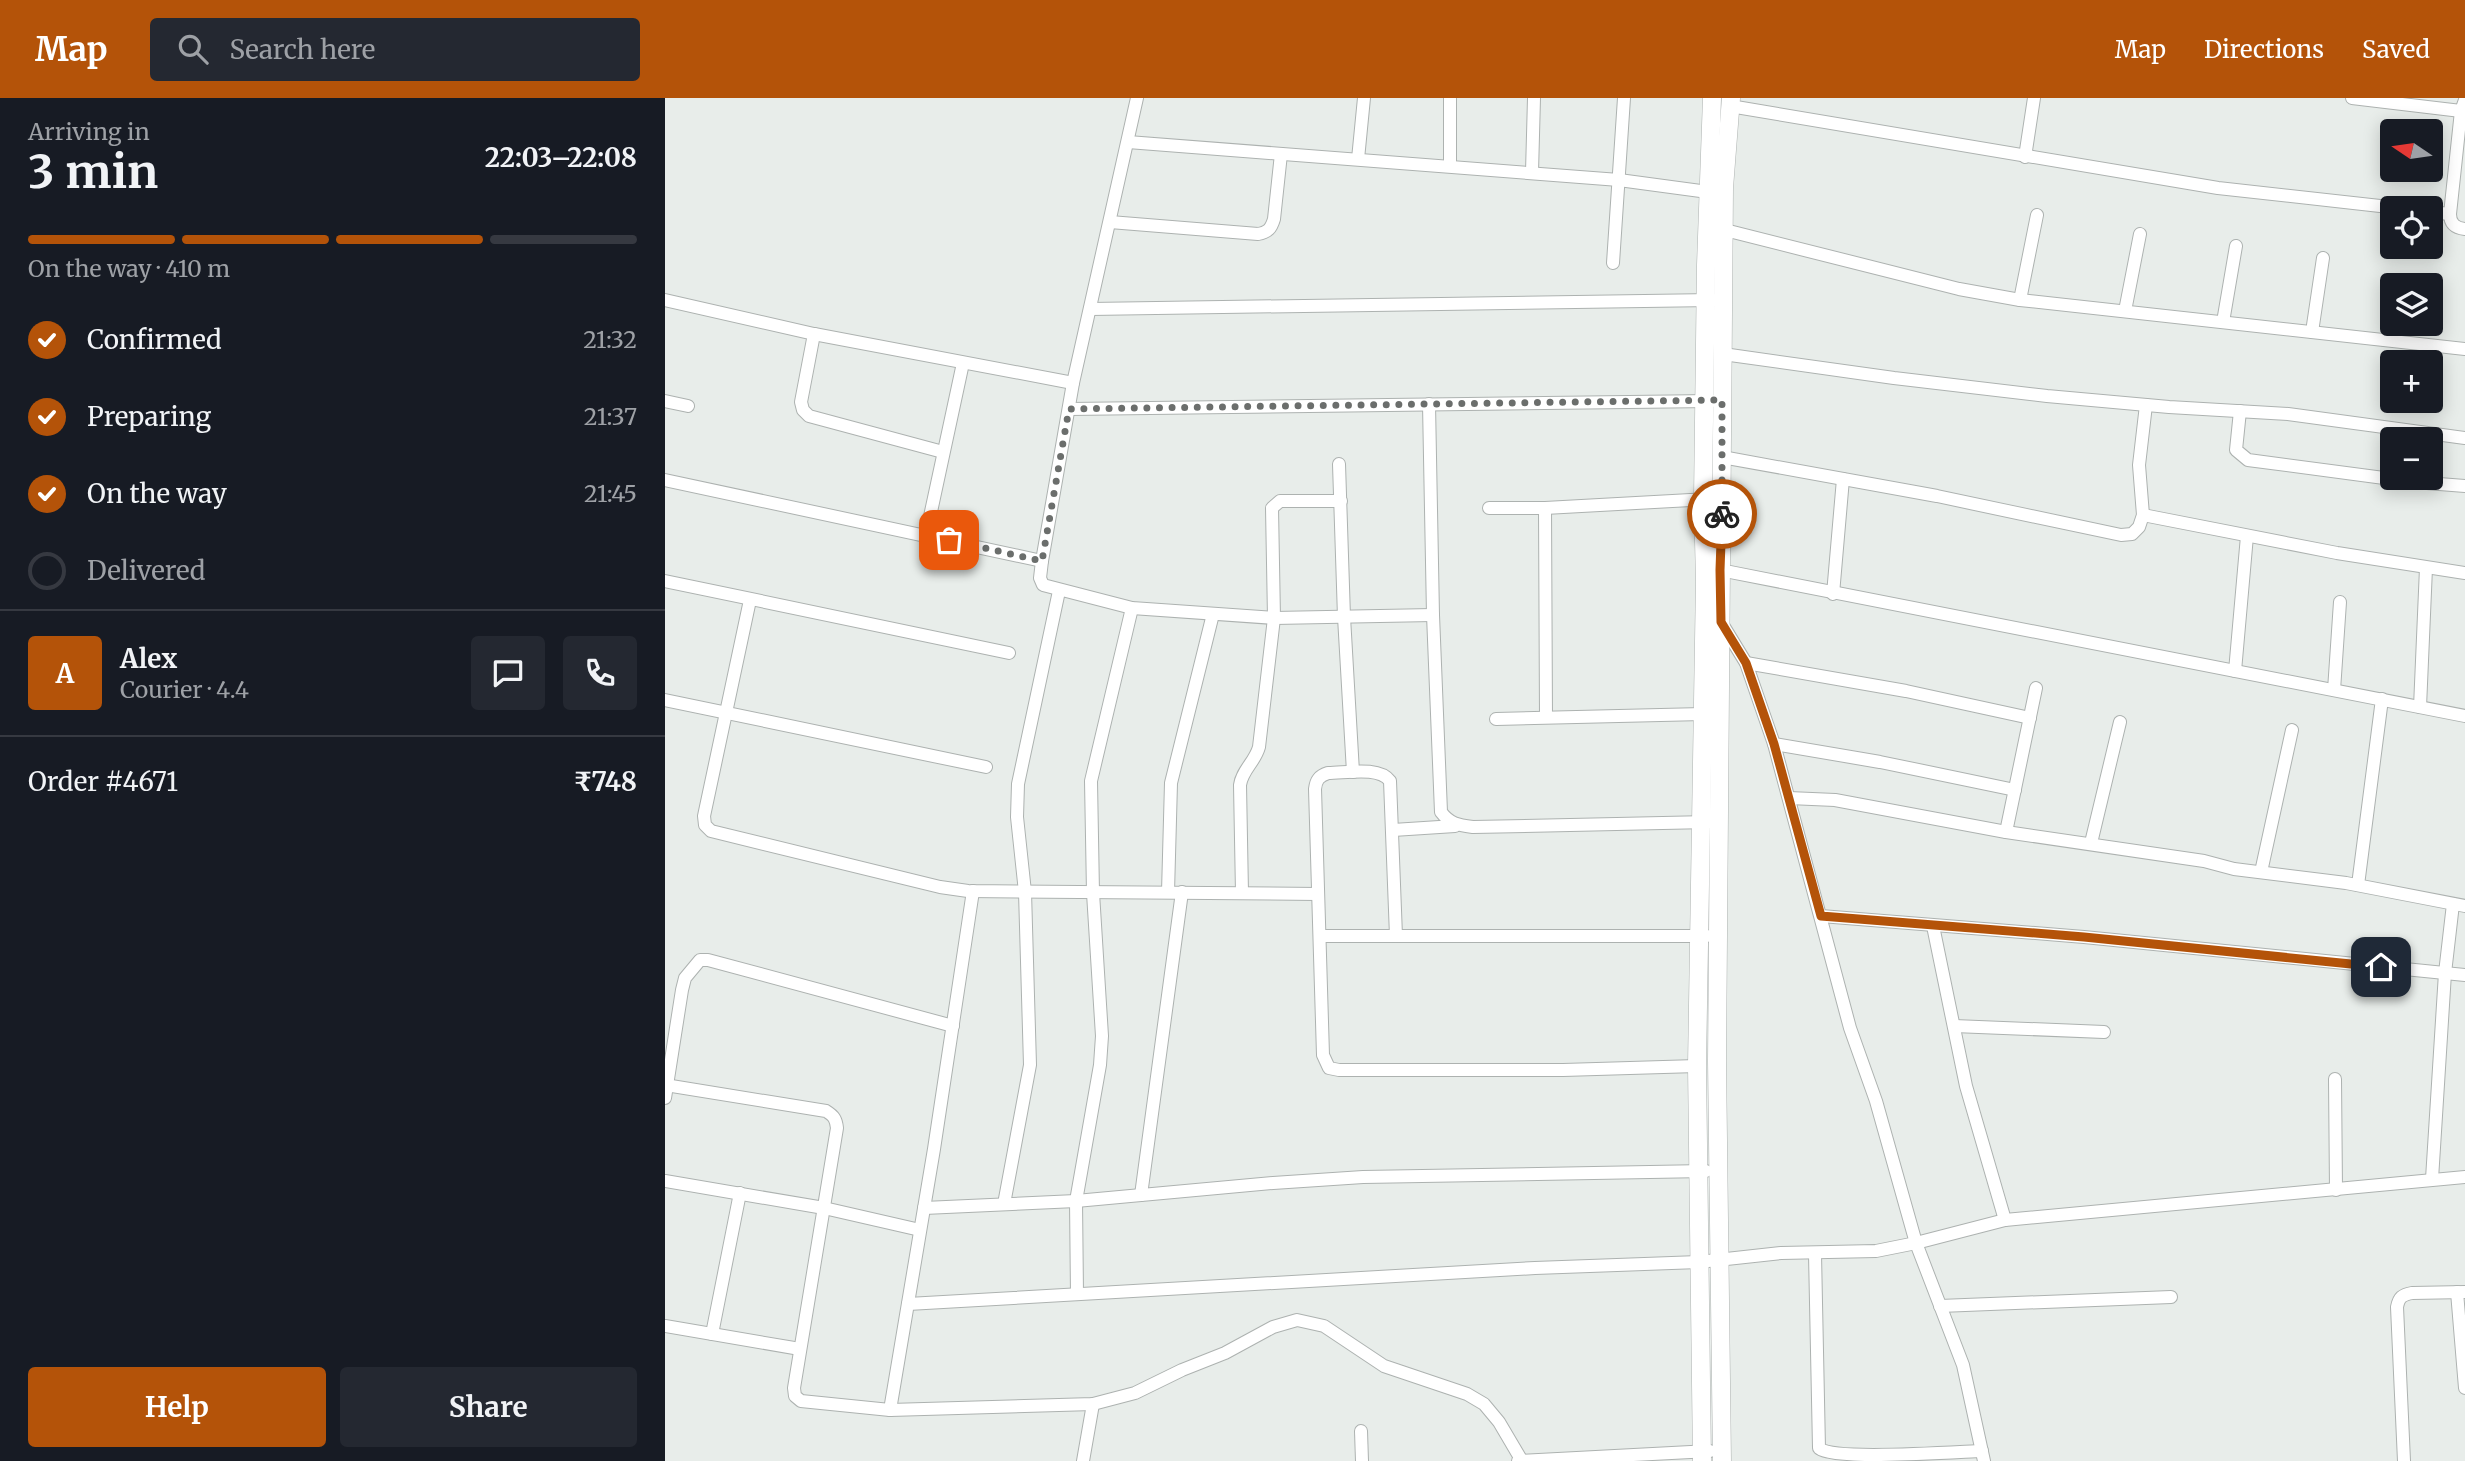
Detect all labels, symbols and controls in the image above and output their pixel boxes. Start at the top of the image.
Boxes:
search box [150,18,640,81]
text: Map [35,29,108,70]
icon: search [174,30,212,68]
text: Search here [230,33,375,66]
text: Map [2115,34,2166,65]
text: Directions [2204,34,2324,65]
text: Saved [2362,34,2430,65]
text: Arriving in [28,117,150,146]
north arrow [2380,119,2443,182]
map controls [2380,119,2443,490]
text: 22:03–22:08 [485,141,637,174]
text: 3 min [28,143,158,201]
button: locate [2380,196,2443,259]
text: On the way · 410 m [28,254,230,283]
button: layers [2380,273,2443,336]
icon: check [28,321,66,359]
text: Confirmed [87,323,222,356]
text: 21:32 [583,325,637,354]
button: + [2380,350,2443,413]
icon: check [28,398,66,436]
text: Preparing [87,400,211,433]
text: 21:37 [584,402,637,431]
button: − [2380,427,2443,490]
icon: check [28,475,66,513]
text: On the way [87,477,227,510]
text: 21:45 [584,479,637,508]
courier [1687,479,1757,549]
icon: bike [1703,495,1741,533]
pin [919,510,979,570]
icon: bag [930,521,968,559]
text: Delivered [87,554,206,587]
button: chat [471,636,545,710]
button: phone [563,636,637,710]
text: Alex [120,642,177,675]
text: A [56,657,74,690]
text: Courier · 4.4 [120,675,249,704]
text: Order #4671 [28,765,178,798]
text: ₹748 [573,765,637,798]
pin [2351,937,2411,997]
icon: home [2362,948,2400,986]
button: Help [28,1367,326,1447]
button: Share [340,1367,637,1447]

